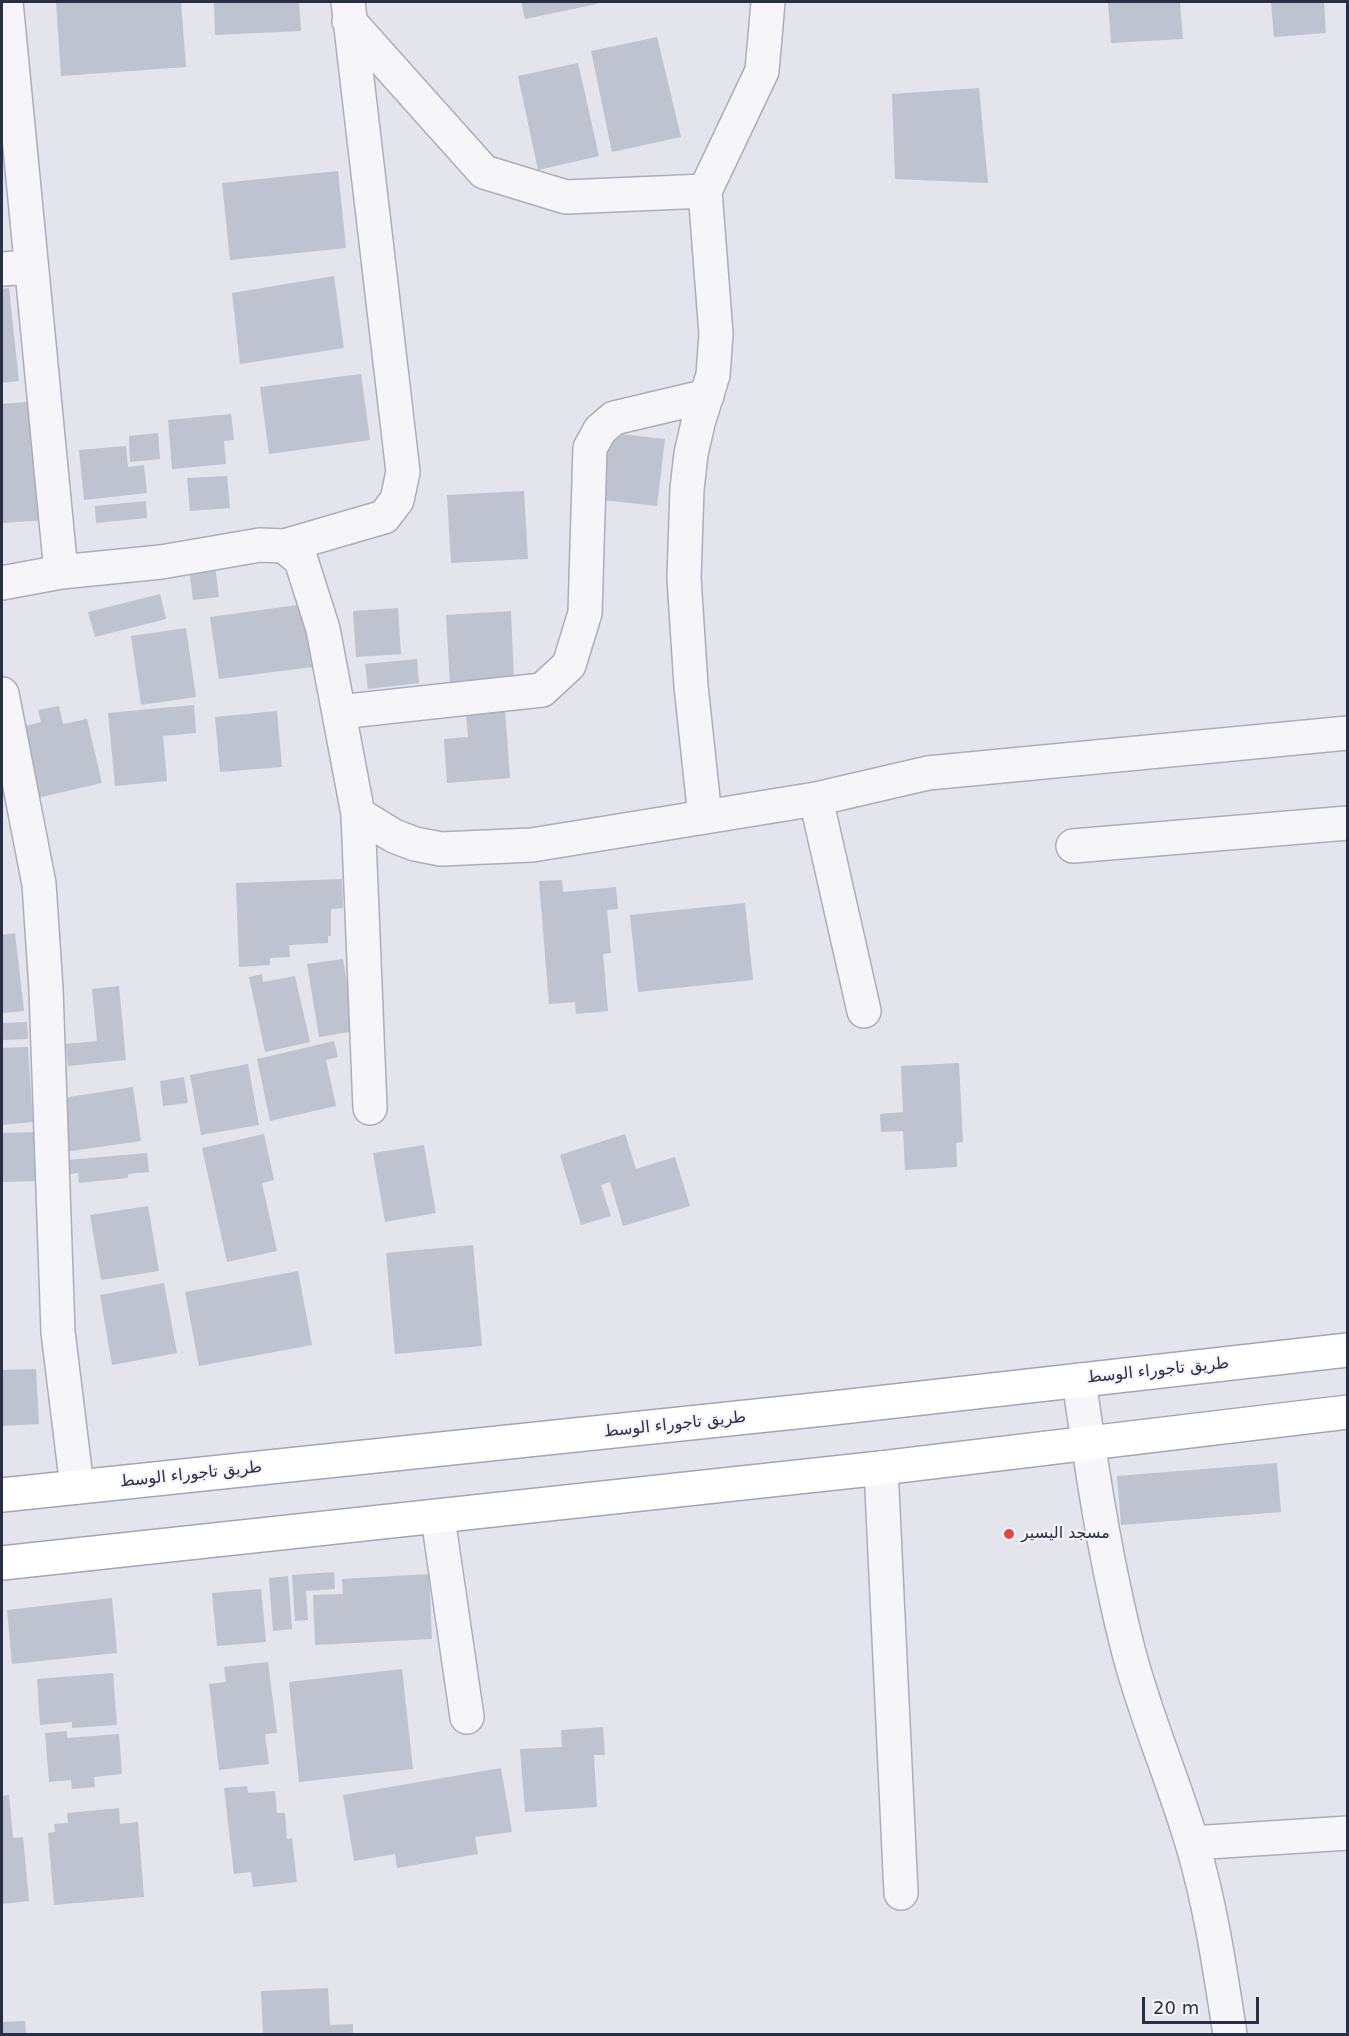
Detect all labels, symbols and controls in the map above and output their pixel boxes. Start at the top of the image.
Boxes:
street label: طريق تاجوراء الوسط [1086,1354,1230,1388]
street label: طريق تاجوراء الوسط [603,1408,747,1442]
street label: طريق تاجوراء الوسط [119,1458,263,1492]
place label: مسجد اليسير [1021,1524,1110,1544]
marker: مسجد اليسير [1002,1527,1016,1541]
scale bar [1145,1985,1262,2023]
text: 20 m [1153,1997,1199,2018]

